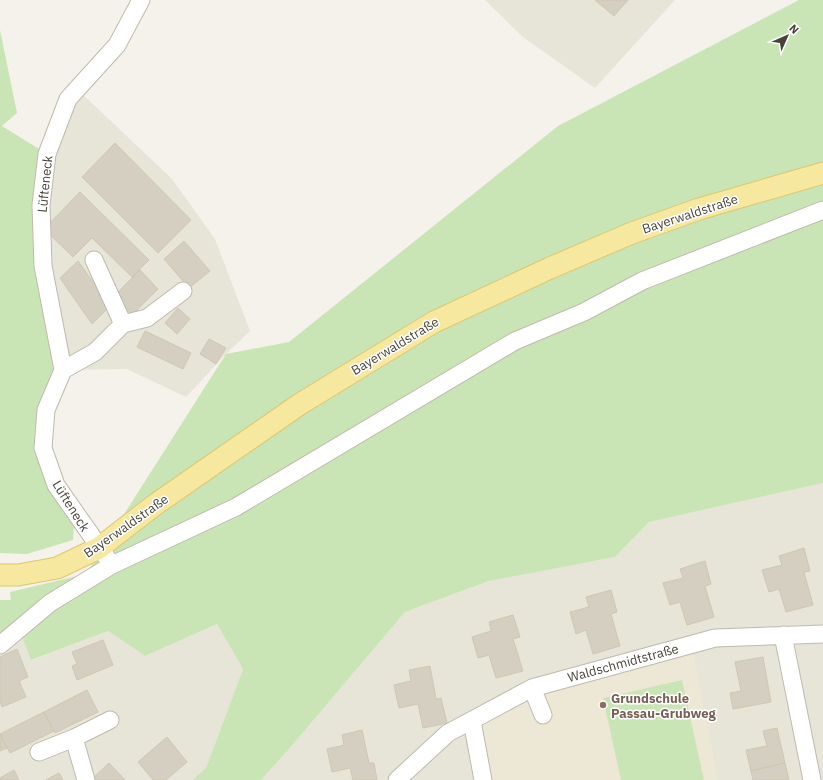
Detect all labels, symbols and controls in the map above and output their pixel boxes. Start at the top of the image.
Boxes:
north arrow [767,16,807,56]
text: N [786,21,802,37]
street label: Lüfteneck [34,154,56,214]
street label: Bayerwaldstraße [640,191,740,237]
street label: Bayerwaldstraße [348,313,442,379]
street label: Lüfteneck [49,477,94,535]
street label: Bayerwaldstraße [80,490,172,562]
street label: Waldschmidtstraße [566,640,680,686]
place label: Grundschule Passau-Grubweg [611,690,717,722]
marker: Grundschule Passau-Grubweg [598,700,608,710]

